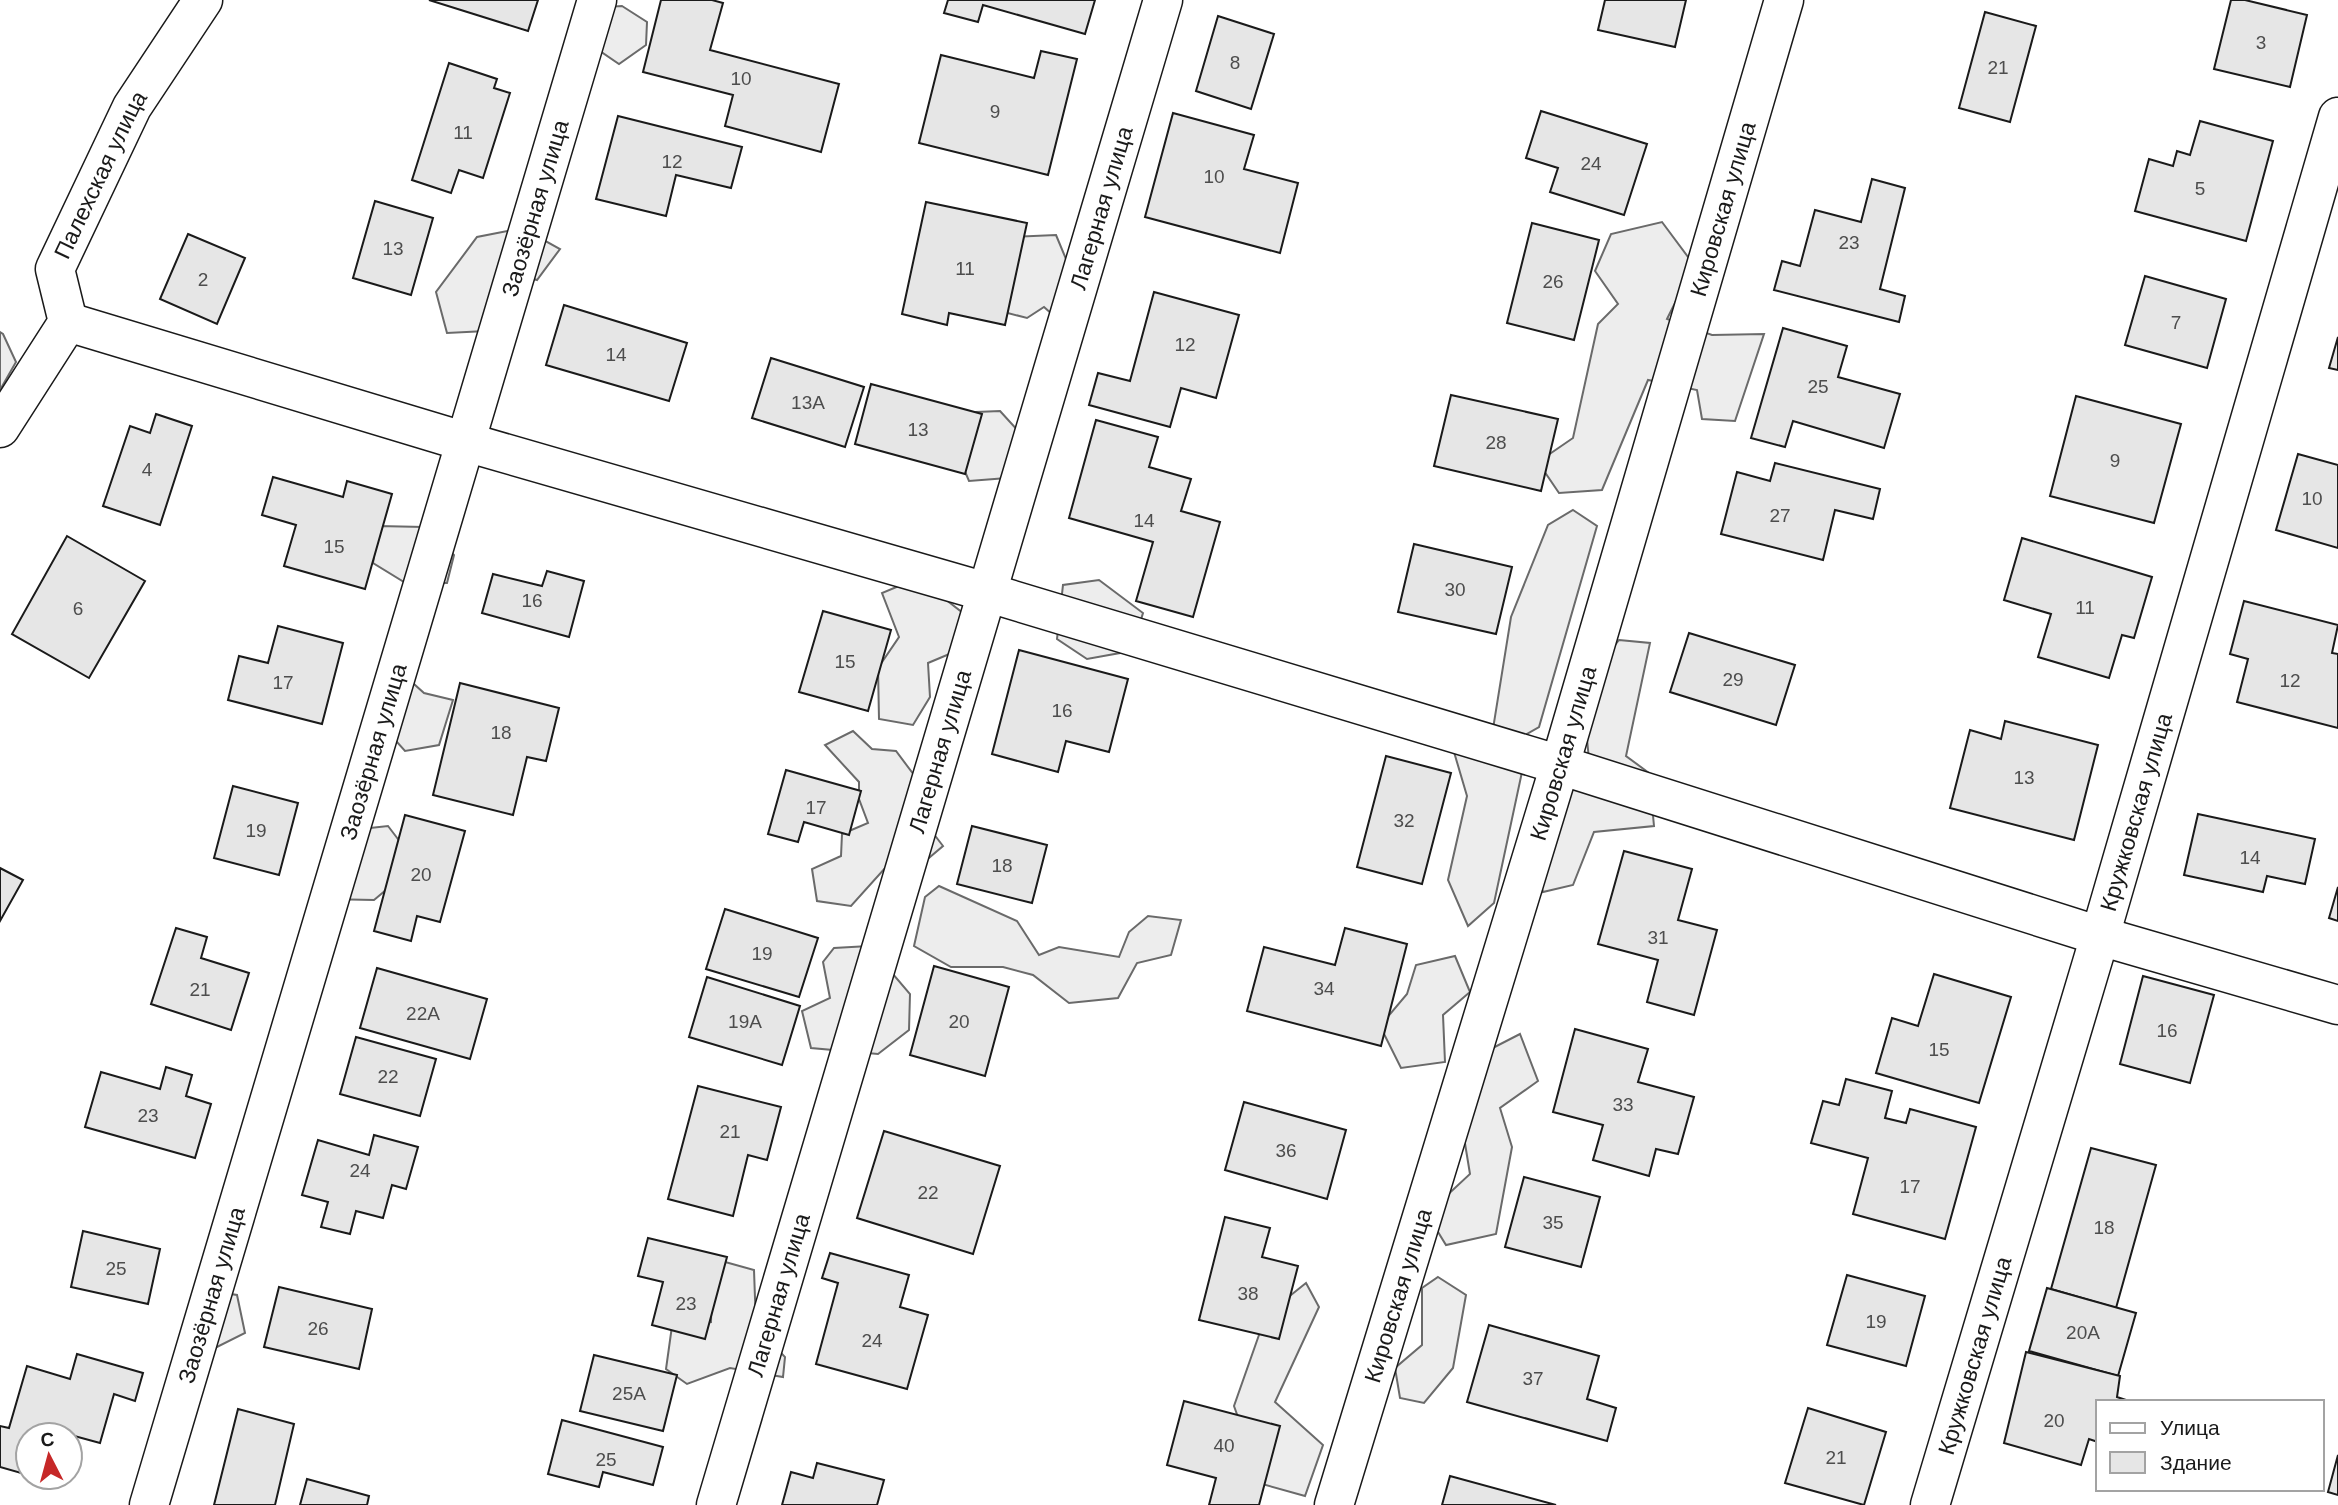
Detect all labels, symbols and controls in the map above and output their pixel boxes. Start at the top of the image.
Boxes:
house number: 3 [2256,32,2266,53]
house number: 8 [1230,52,1240,73]
house number: 21 [1987,57,2009,78]
house number: 10 [730,68,752,89]
street label: Палехская улица [49,86,152,263]
house number: 9 [990,101,1000,122]
street label: Заозёрная улица [496,117,574,300]
street label: Кировская улица [1685,118,1761,300]
house number: 11 [453,122,473,143]
street label: Лагерная улица [1065,123,1138,293]
house number: 12 [661,151,683,172]
house number: 24 [1580,153,1602,174]
house number: 10 [1203,166,1225,187]
house number: 5 [2195,178,2205,199]
house number: 23 [1838,232,1860,253]
house number: 13 [382,238,404,259]
house number: 11 [955,258,975,279]
house number: 2 [198,269,208,290]
house number: 26 [1542,271,1564,292]
house number: 7 [2171,312,2181,333]
house number: 12 [1174,334,1196,355]
house number: 14 [605,344,627,365]
house number: 25 [1807,376,1829,397]
house number: 13А [791,392,825,413]
house number: 13 [907,419,929,440]
house number: 28 [1485,432,1507,453]
house number: 9 [2110,450,2120,471]
house number: 4 [142,459,153,480]
house number: 10 [2301,488,2323,509]
house number: 27 [1769,505,1791,526]
house number: 14 [1133,510,1155,531]
house number: 15 [323,536,345,557]
house number: 30 [1444,579,1466,600]
house number: 16 [521,590,543,611]
house number: 11 [2075,597,2095,618]
house number: 6 [73,598,83,619]
house number: 15 [834,651,856,672]
street label: Заозёрная улица [335,660,412,843]
street label: Кировская улица [1525,663,1601,844]
street label: Лагерная улица [903,667,976,836]
house number: 29 [1722,669,1744,690]
house number: 12 [2279,670,2301,691]
house number: 17 [272,672,294,693]
house number: 16 [1051,700,1073,721]
street label: Кружковская улица [2095,710,2177,914]
house number: 18 [490,722,512,743]
house number: 13 [2013,767,2035,788]
house number: 17 [805,797,827,818]
house number: 32 [1393,810,1415,831]
house number: 19 [245,820,267,841]
house number: 14 [2239,847,2261,868]
house number: 18 [991,855,1013,876]
house number: 20 [410,864,432,885]
house number: 31 [1647,927,1669,948]
house number: 19 [751,943,773,964]
house number: 34 [1313,978,1335,999]
house number: 21 [189,979,211,1000]
house number: 22А [406,1003,440,1024]
house number: 19А [728,1011,762,1032]
house number: 20 [948,1011,970,1032]
house number: 16 [2156,1020,2178,1041]
house number: 15 [1928,1039,1950,1060]
house number: 22 [377,1066,399,1087]
house number: 33 [1612,1094,1634,1115]
house number: 23 [137,1105,159,1126]
house number: 21 [719,1121,741,1142]
house number: 36 [1275,1140,1297,1161]
house number: 24 [349,1160,371,1181]
house number: 17 [1899,1176,1921,1197]
house number: 22 [917,1182,939,1203]
street label: Заозёрная улица [173,1203,250,1387]
street label: Кировская улица [1359,1205,1437,1386]
street label: Лагерная улица [742,1210,815,1380]
house number: 35 [1542,1212,1564,1233]
house number: 18 [2093,1217,2115,1238]
street label: Кружковская улица [1933,1253,2017,1458]
house number: 25 [105,1258,127,1279]
house number: 38 [1237,1283,1259,1304]
house number: 23 [675,1293,697,1314]
house number: 19 [1865,1311,1887,1332]
house number: 26 [307,1318,329,1339]
house number: 20А [2066,1322,2100,1343]
house number: 24 [861,1330,883,1351]
house number: 37 [1522,1368,1544,1389]
house number: 25А [612,1383,646,1404]
legend [2096,1400,2324,1491]
house number: 20 [2043,1410,2065,1431]
text: Улица [2160,1416,2220,1439]
north arrow [14,1421,84,1491]
text: С [39,1428,55,1451]
house number: 40 [1213,1435,1235,1456]
house number: 21 [1825,1447,1847,1468]
house number: 25 [595,1449,617,1470]
text: Здание [2160,1451,2232,1474]

